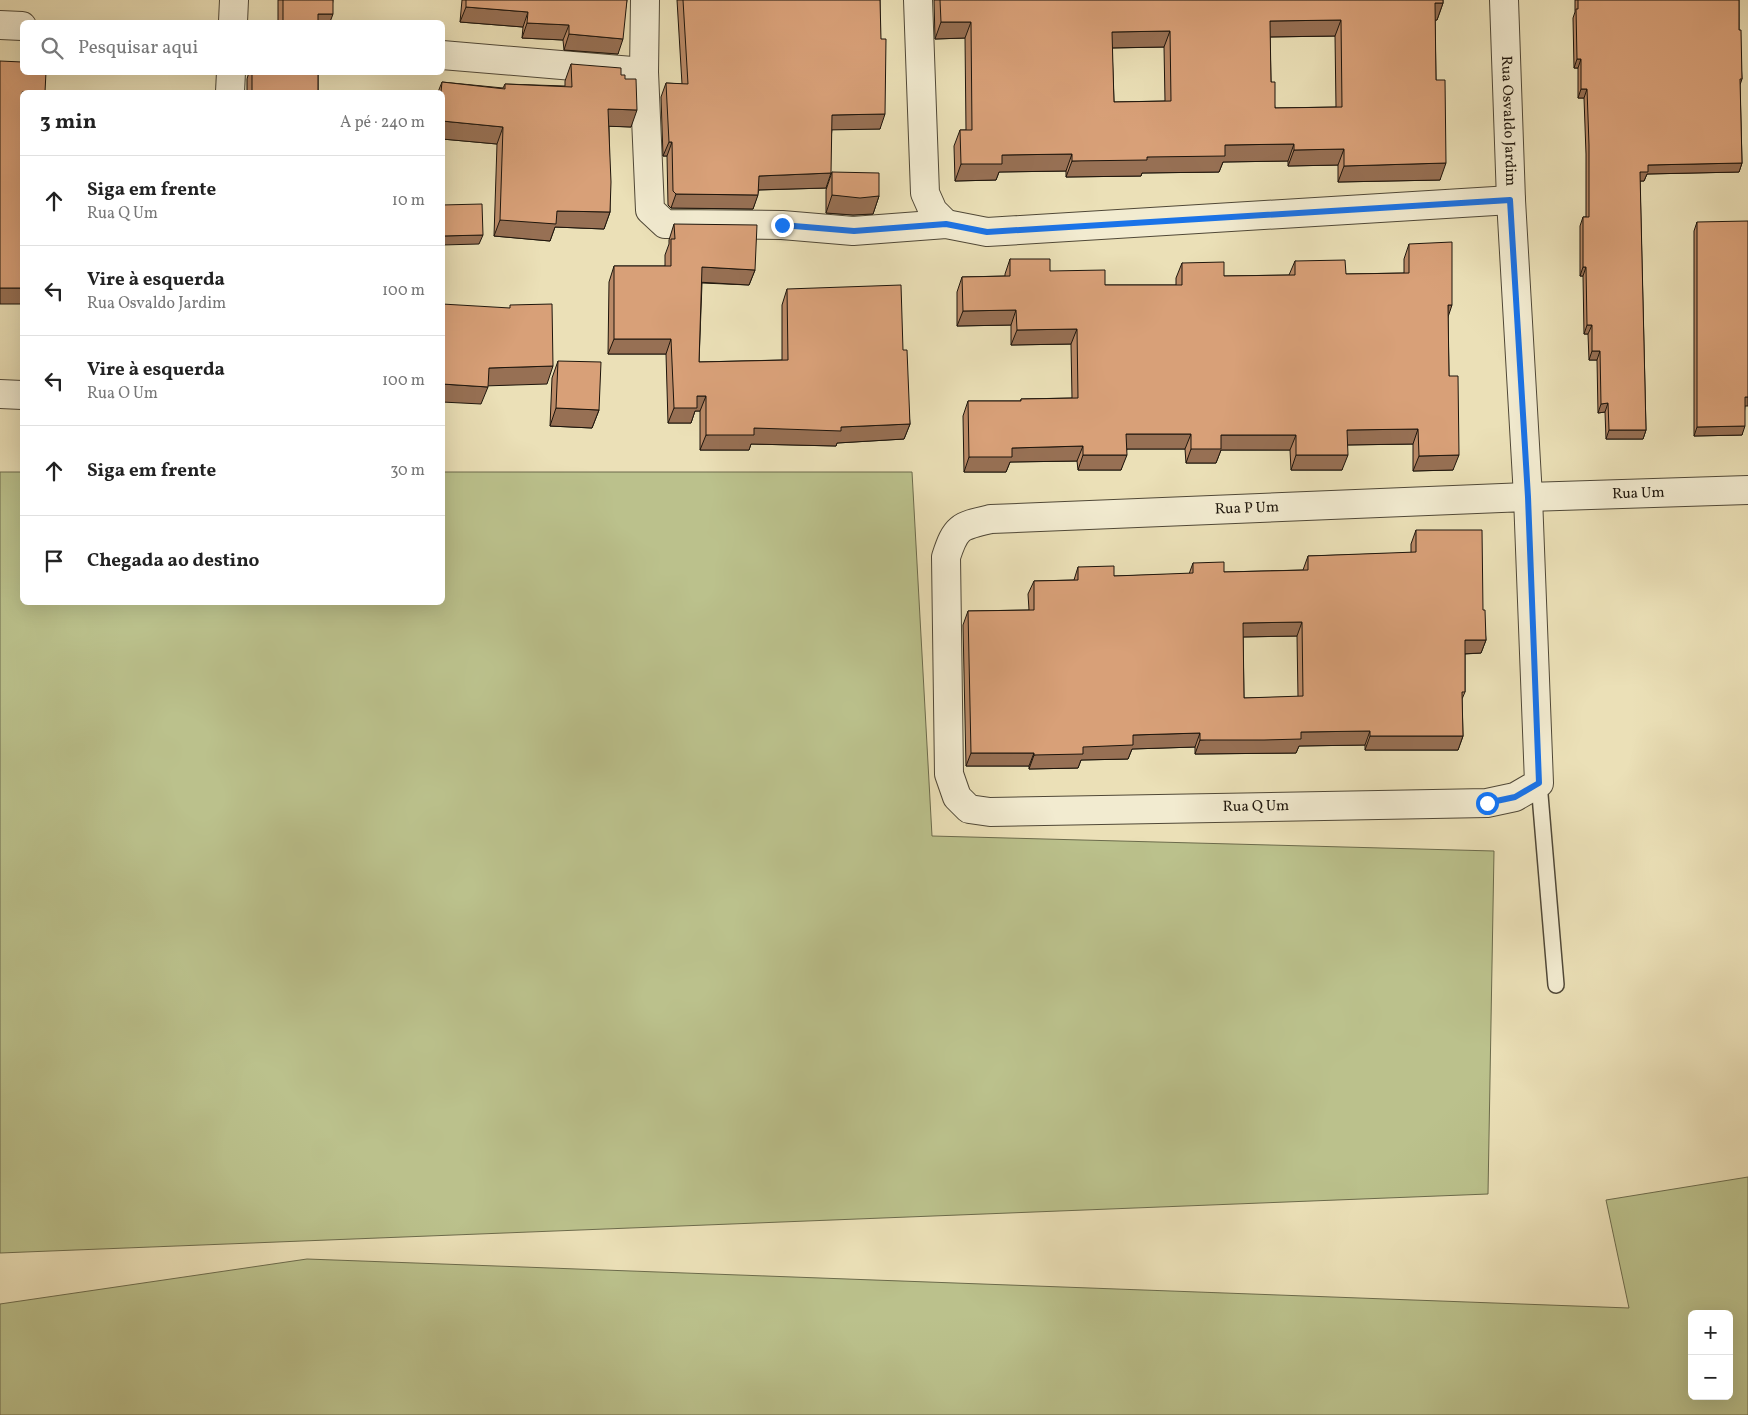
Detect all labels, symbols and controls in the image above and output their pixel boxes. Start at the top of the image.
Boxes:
search box [20,20,445,75]
icon: search [38,34,66,62]
text: Pesquisar aqui [78,35,198,61]
street label: Rua Osvaldo Jardim [1495,55,1521,187]
text: 3 min [40,108,96,137]
text: A pé · 240 m [340,112,425,134]
text: Siga em frente [87,177,216,203]
icon: ahead [40,187,68,215]
text: 10 m [392,190,425,212]
text: Rua Q Um [87,203,158,225]
route end [771,214,794,237]
text: Vire à esquerda [87,267,225,293]
icon: left [40,277,68,305]
text: 100 m [382,280,425,302]
text: Rua Osvaldo Jardim [87,293,226,315]
text: Vire à esquerda [87,357,225,383]
icon: left [40,367,68,395]
text: 100 m [382,370,425,392]
text: Rua O Um [87,383,158,405]
icon: ahead [40,457,68,485]
text: Siga em frente [87,458,216,484]
text: 30 m [390,460,425,482]
street label: Rua Um [1612,482,1665,505]
street label: Rua P Um [1214,497,1280,521]
icon: arrive [40,547,68,575]
text: Chegada ao destino [87,548,259,574]
route start [1476,792,1499,815]
street label: Rua Q Um [1223,796,1289,818]
map controls [1688,1310,1733,1400]
button: + [1688,1310,1733,1355]
button: − [1688,1355,1733,1400]

